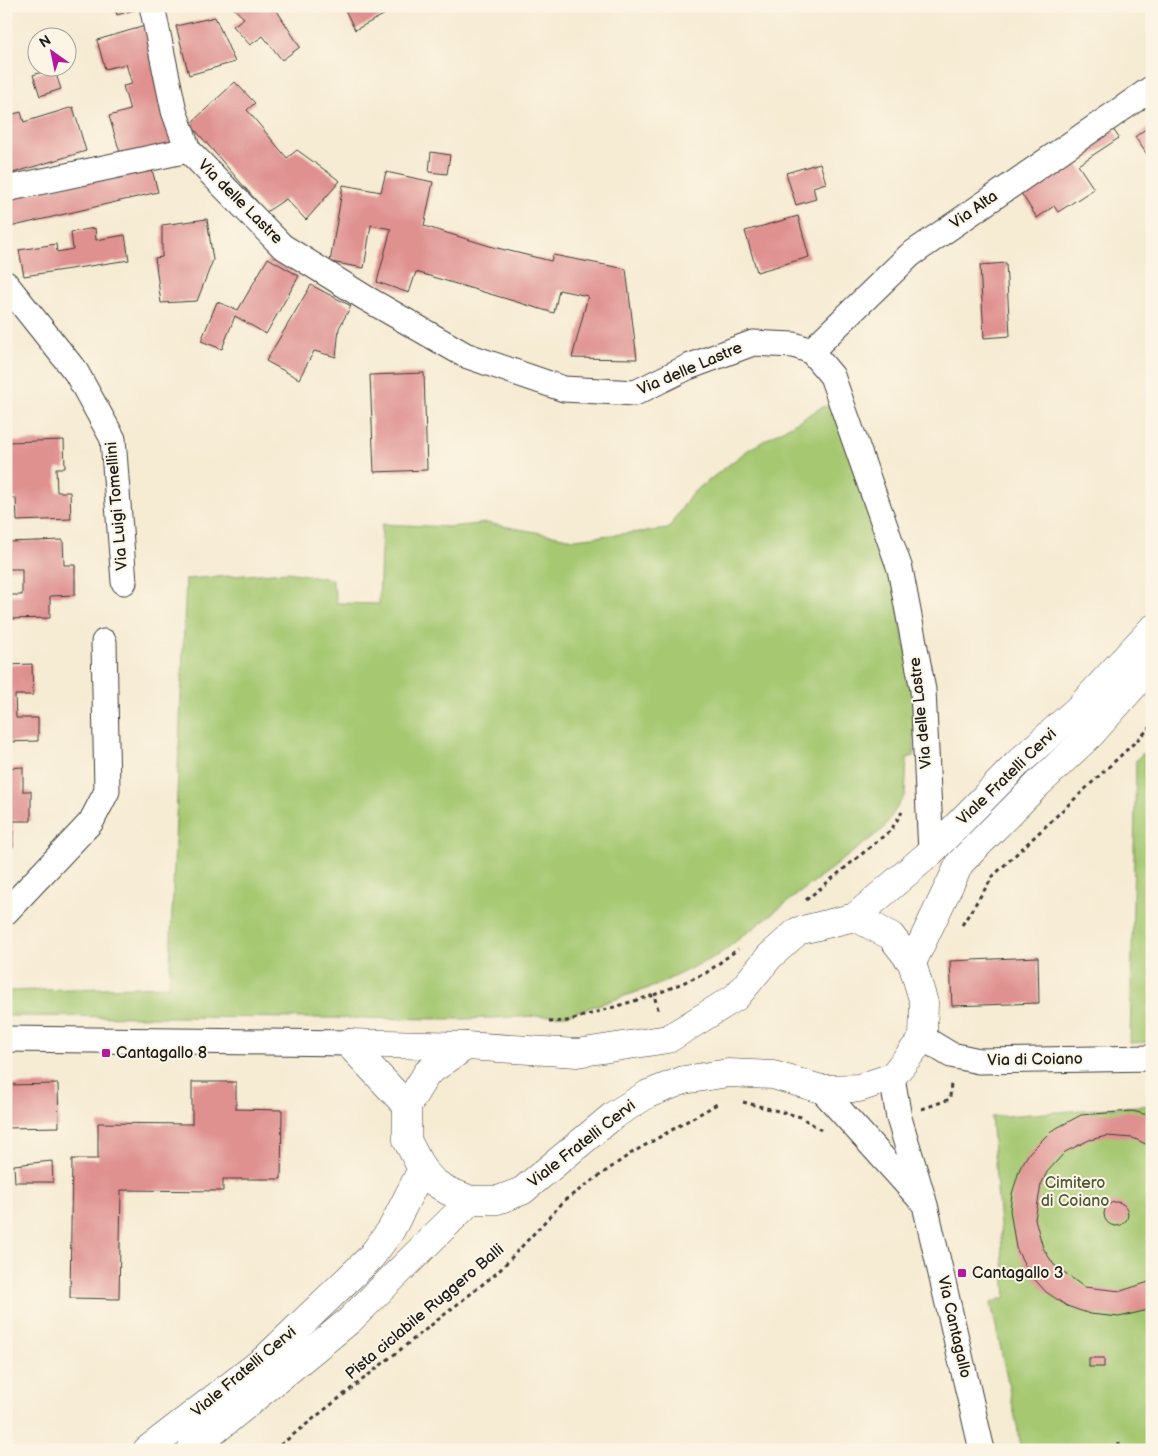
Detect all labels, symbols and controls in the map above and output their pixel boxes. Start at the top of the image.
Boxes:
north arrow [28,28,78,78]
text: N [36,32,54,52]
street label: Via delle Lastre [194,156,287,249]
street label: Via Alta [946,187,1002,233]
street label: Via delle Lastre [635,338,746,400]
street label: Via Luigi Tomellini [102,441,132,571]
street label: Via delle Lastre [906,656,936,770]
street label: Viale Fratelli Cervi [953,725,1061,829]
place label: Cantagallo 8 [116,1044,207,1063]
marker: Cantagallo 8 [100,1047,112,1059]
street label: Via di Coiano [987,1050,1083,1070]
street label: Viale Fratelli Cervi [524,1096,640,1192]
park label: Cimitero di Coiano [1041,1174,1109,1211]
street label: Pista ciclabile Ruggero Balli [342,1240,508,1384]
place label: Cantagallo 3 [972,1264,1064,1283]
marker: Cantagallo 3 [956,1267,968,1279]
street label: Via Cantagallo [933,1274,975,1380]
street label: Viale Fratelli Cervi [188,1323,300,1421]

